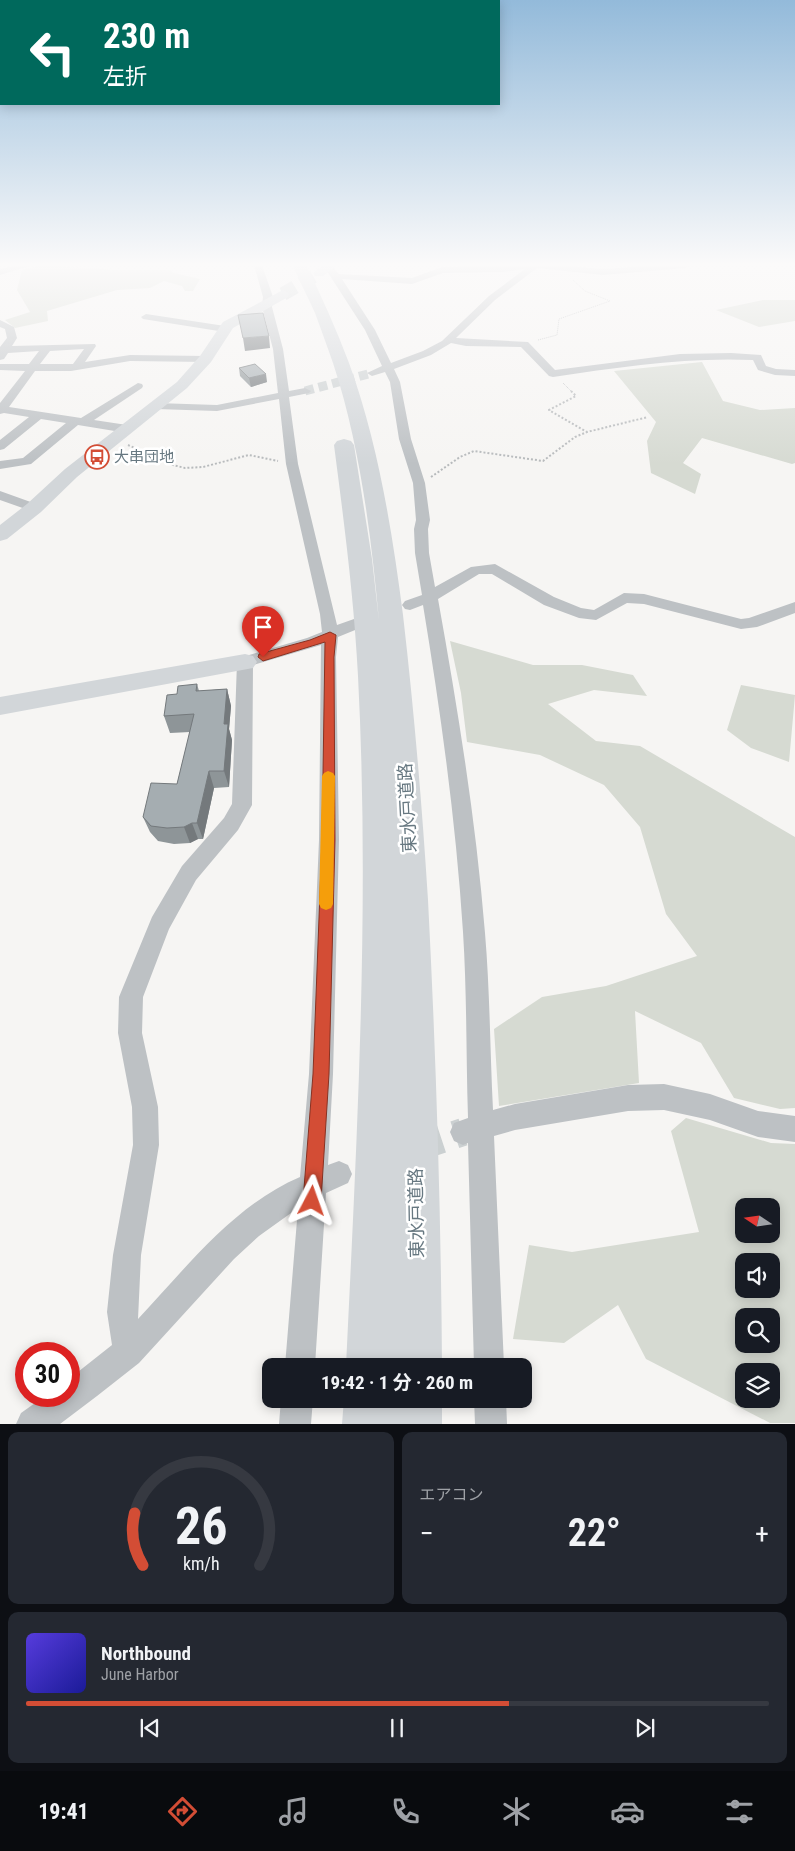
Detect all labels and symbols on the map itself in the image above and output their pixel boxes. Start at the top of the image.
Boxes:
bus stop icon: 大串団地 [84,444,110,470]
place label: 大串団地 [114,448,174,466]
pin [242,606,284,657]
street label: 東水戸道路 [394,763,420,853]
street label: 東水戸道路 [405,1168,427,1258]
position arrow [285,1174,337,1226]
north arrow [735,1198,780,1242]
speed limit sign: 30 [15,1342,80,1407]

